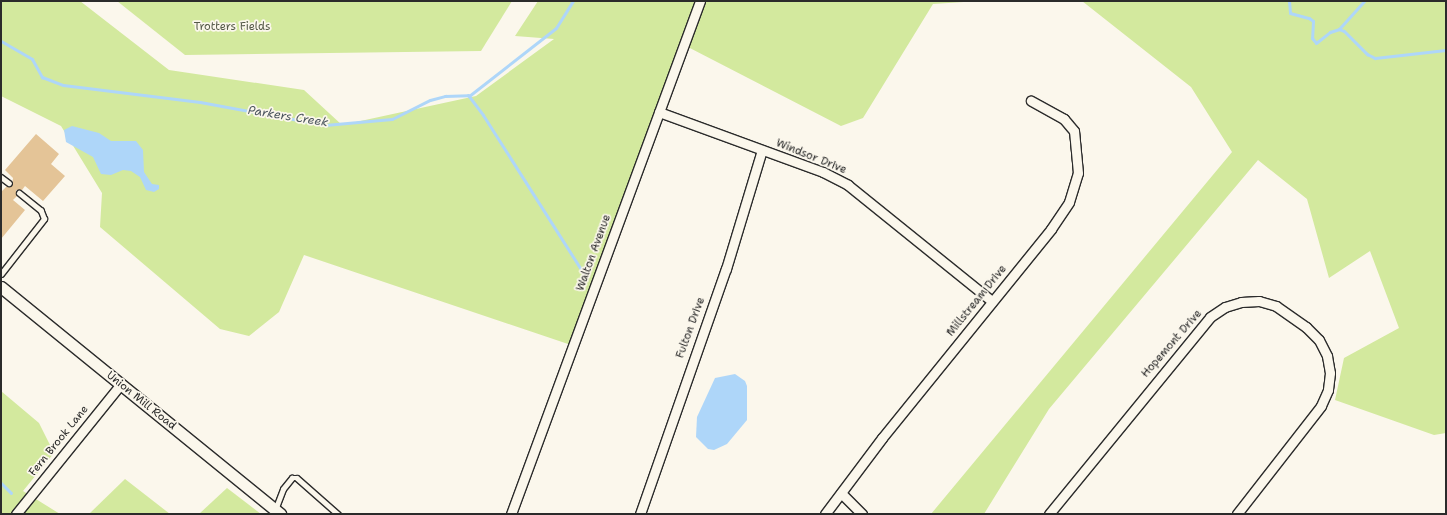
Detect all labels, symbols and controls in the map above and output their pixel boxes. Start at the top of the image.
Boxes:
park label: Trotters Fields [194,20,270,34]
water label: Parkers Creek [247,104,329,130]
street label: Windsor Drive [774,137,848,177]
street label: Walton Avenue [574,213,614,293]
street label: Millstream Drive [944,263,1010,339]
street label: Fulton Drive [674,296,708,360]
street label: Hopemont Drive [1139,308,1205,380]
street label: Union Mill Road [104,369,178,433]
street label: Fern Brook Lane [26,403,92,479]

